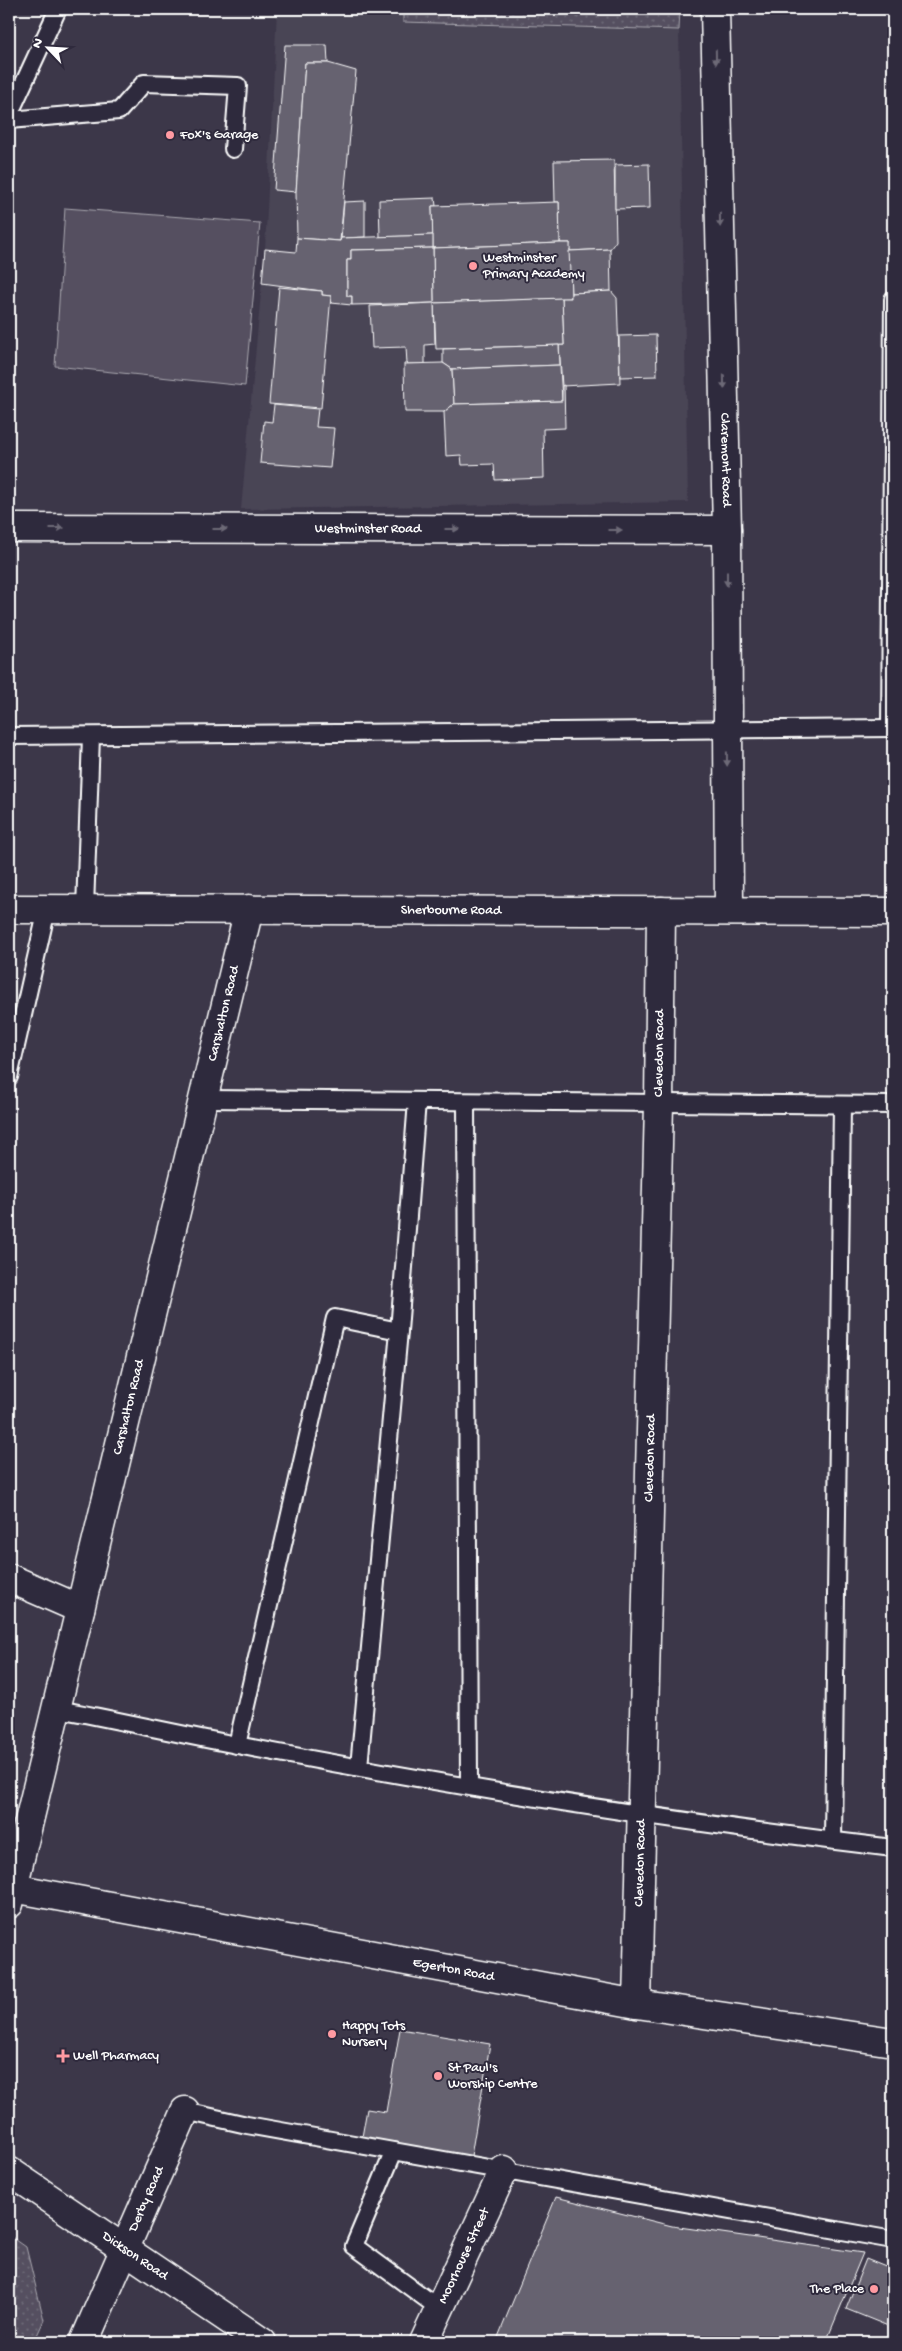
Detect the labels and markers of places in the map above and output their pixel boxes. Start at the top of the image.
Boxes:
place label: Fox's Garage [179,127,259,144]
marker: Fox's Garage [164,129,176,141]
place label: Westminster Primary Academy [482,250,585,283]
marker: Westminster Primary Academy [467,260,479,272]
place label: Happy Tots Nursery [342,2018,406,2051]
marker: Happy Tots Nursery [326,2028,338,2040]
place label: Well Pharmacy [73,2048,159,2065]
marker: Well Pharmacy [57,2050,69,2062]
place label: St Paul's Worship Centre [448,2060,538,2093]
marker: St Paul's Worship Centre [432,2070,444,2082]
place label: The Place [809,2281,865,2298]
marker: The Place [868,2283,880,2295]

